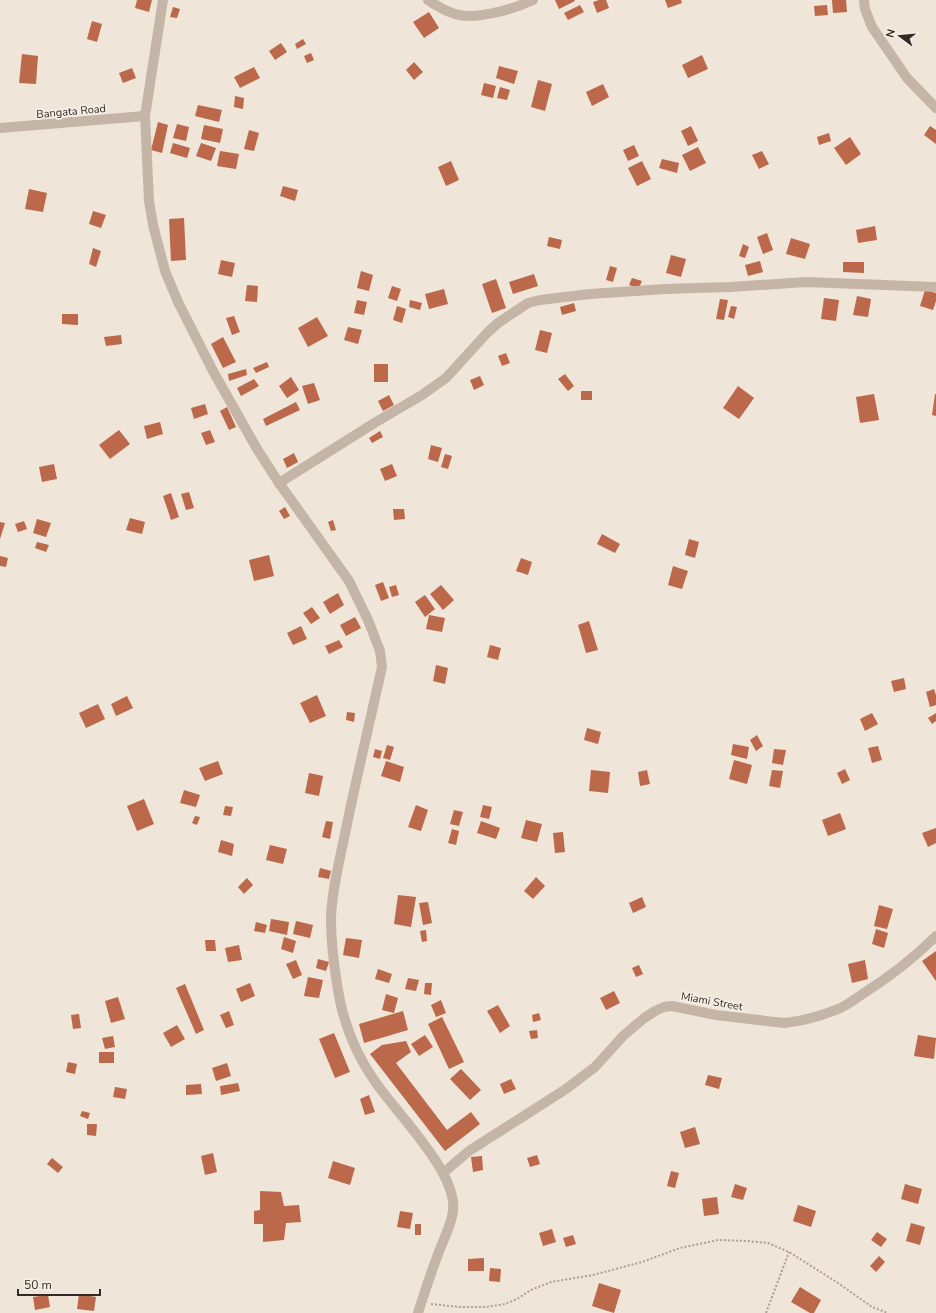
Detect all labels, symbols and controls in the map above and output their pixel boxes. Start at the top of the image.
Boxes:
north arrow [880,16,920,56]
text: N [883,27,899,39]
street label: Bangata Road [36,101,107,122]
street label: Miami Street [680,989,744,1014]
scale bar [18,1271,100,1297]
text: 50 m [24,1277,52,1293]

